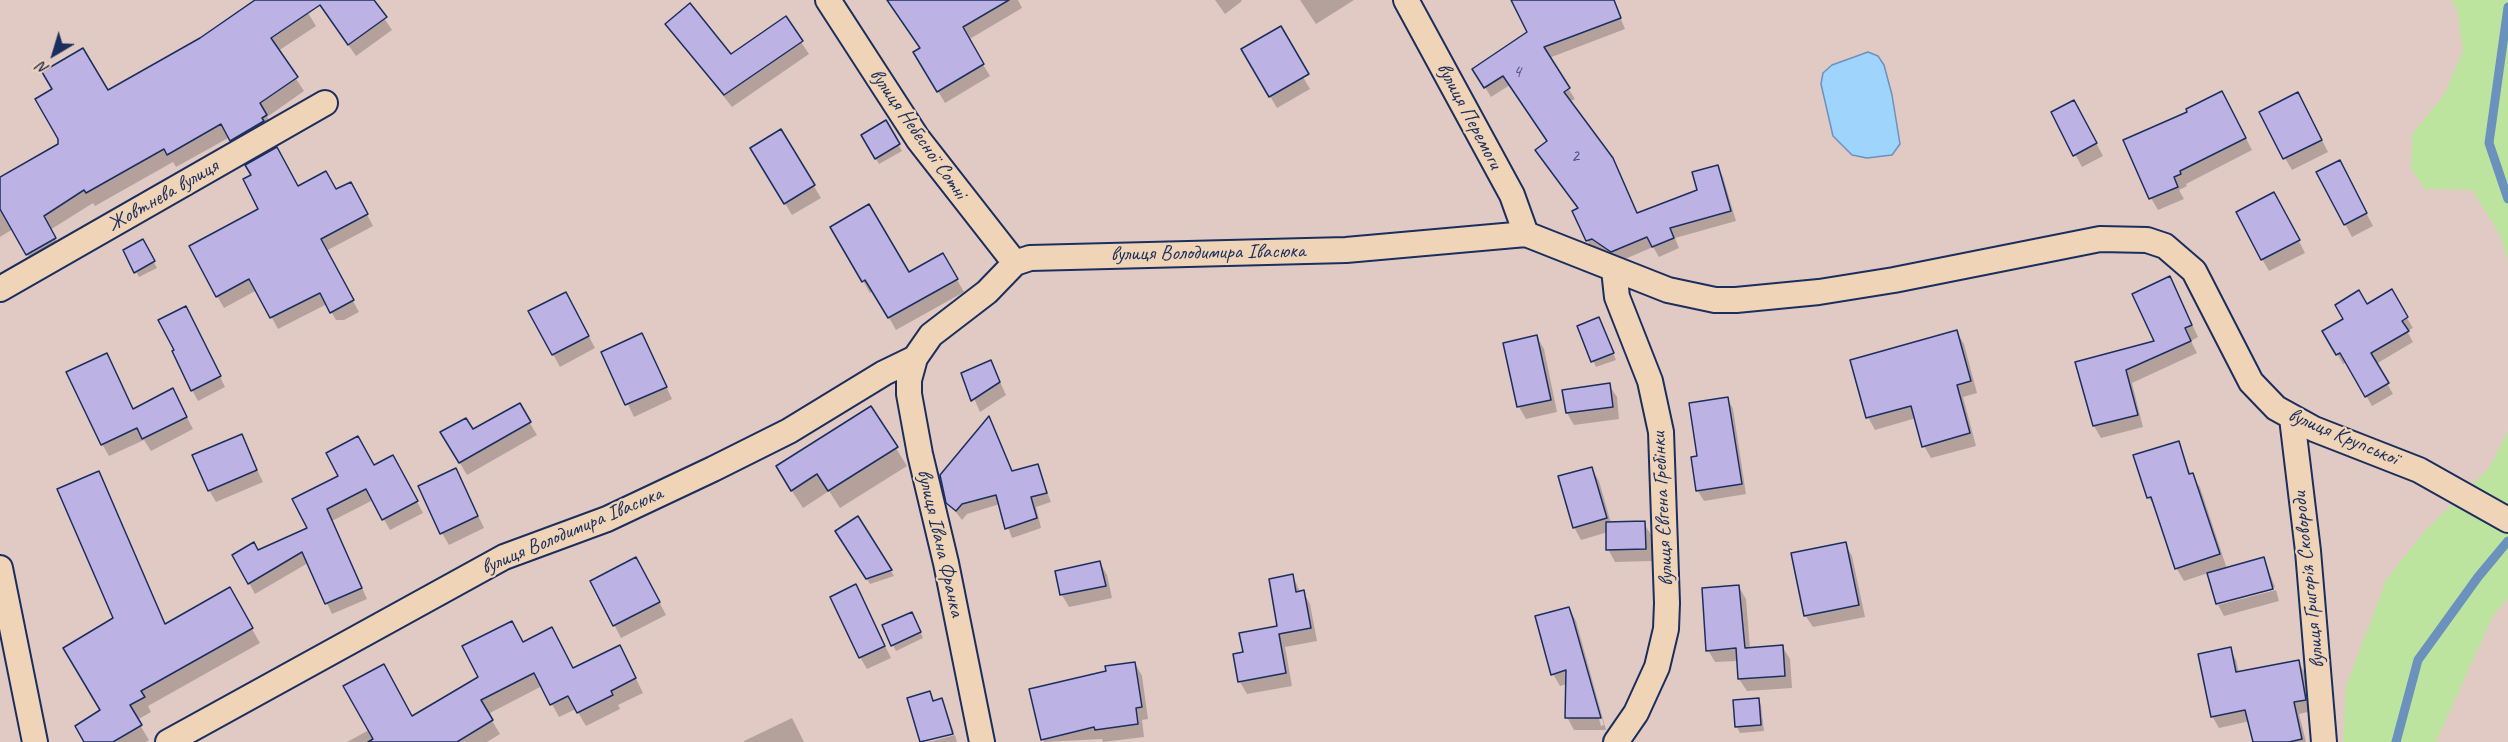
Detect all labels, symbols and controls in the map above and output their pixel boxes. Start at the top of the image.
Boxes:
north arrow [24,24,84,84]
text: N [33,57,53,79]
street label: вулиця Перемоги [1430,59,1508,173]
house number: 4 [1513,61,1521,83]
street label: вулиця Небесної Сотні [863,64,973,204]
house number: 2 [1571,145,1579,167]
street label: Жовтнева вулиця [103,154,223,238]
street label: вулиця Володимира Івасюка [1110,239,1306,267]
street label: вулиця Крупської [2284,403,2402,471]
street label: вулиця Євгена Гребінки [1646,431,1680,587]
street label: вулиця Івана Франка [911,467,969,619]
street label: вулиця Володимира Івасюка [477,481,667,581]
street label: вулиця Григорія Сковороди [2287,490,2331,670]

